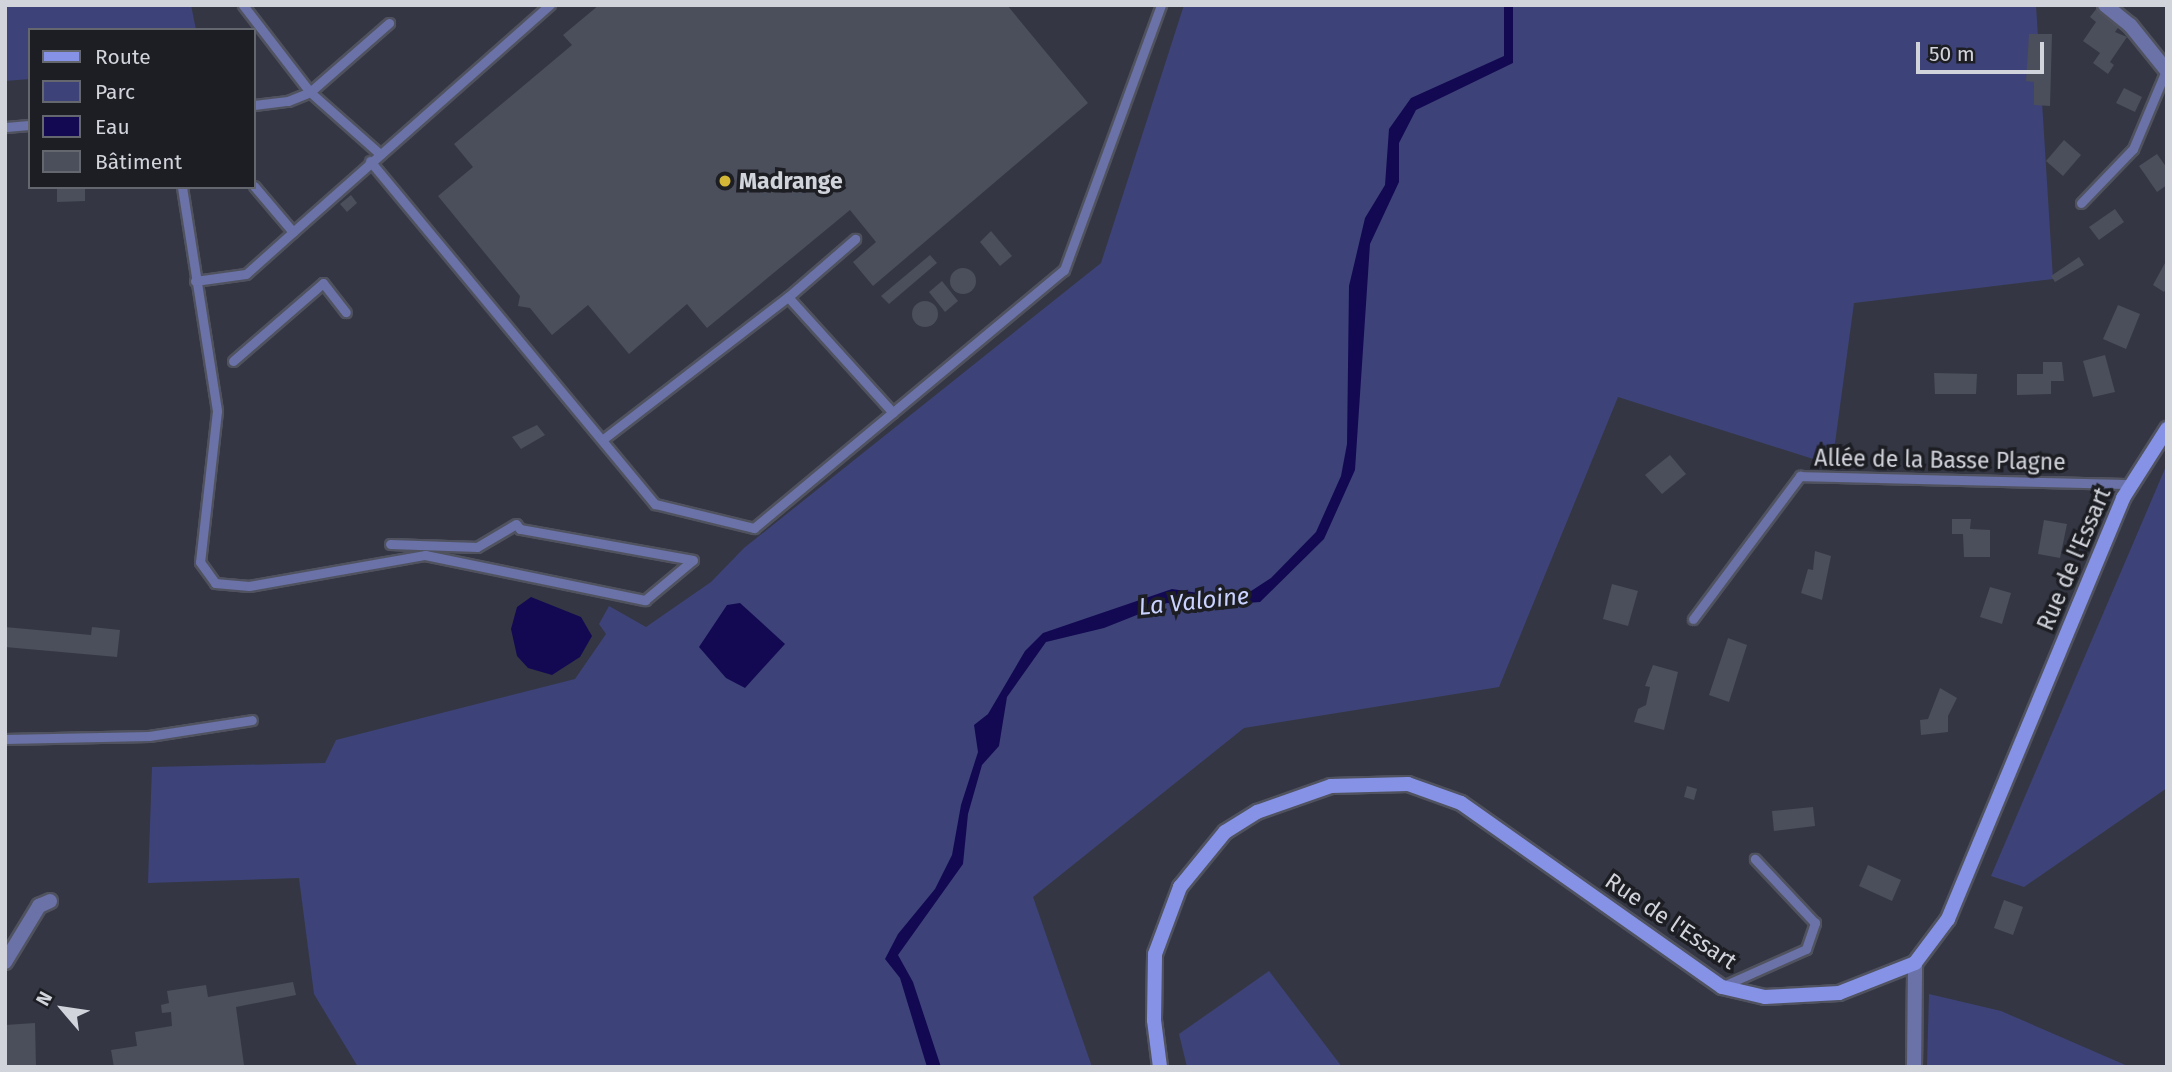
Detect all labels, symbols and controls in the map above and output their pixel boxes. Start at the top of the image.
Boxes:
legend [28,28,256,189]
scale bar [1920,28,2048,72]
text: 50 m [1929,41,1975,67]
text: Route [95,44,151,70]
text: Parc [95,79,135,105]
text: Eau [95,114,130,140]
text: Bâtiment [95,149,182,175]
place label: Madrange [739,167,843,195]
marker: Madrange [717,173,733,189]
street label: Allée de la Basse Plagne [1814,444,2066,476]
street label: Rue de l'Essart [2031,483,2117,635]
water label: La Valoine [1137,582,1251,622]
street label: Rue de l'Essart [1600,867,1742,975]
north arrow [28,974,98,1044]
text: N [31,987,57,1010]

